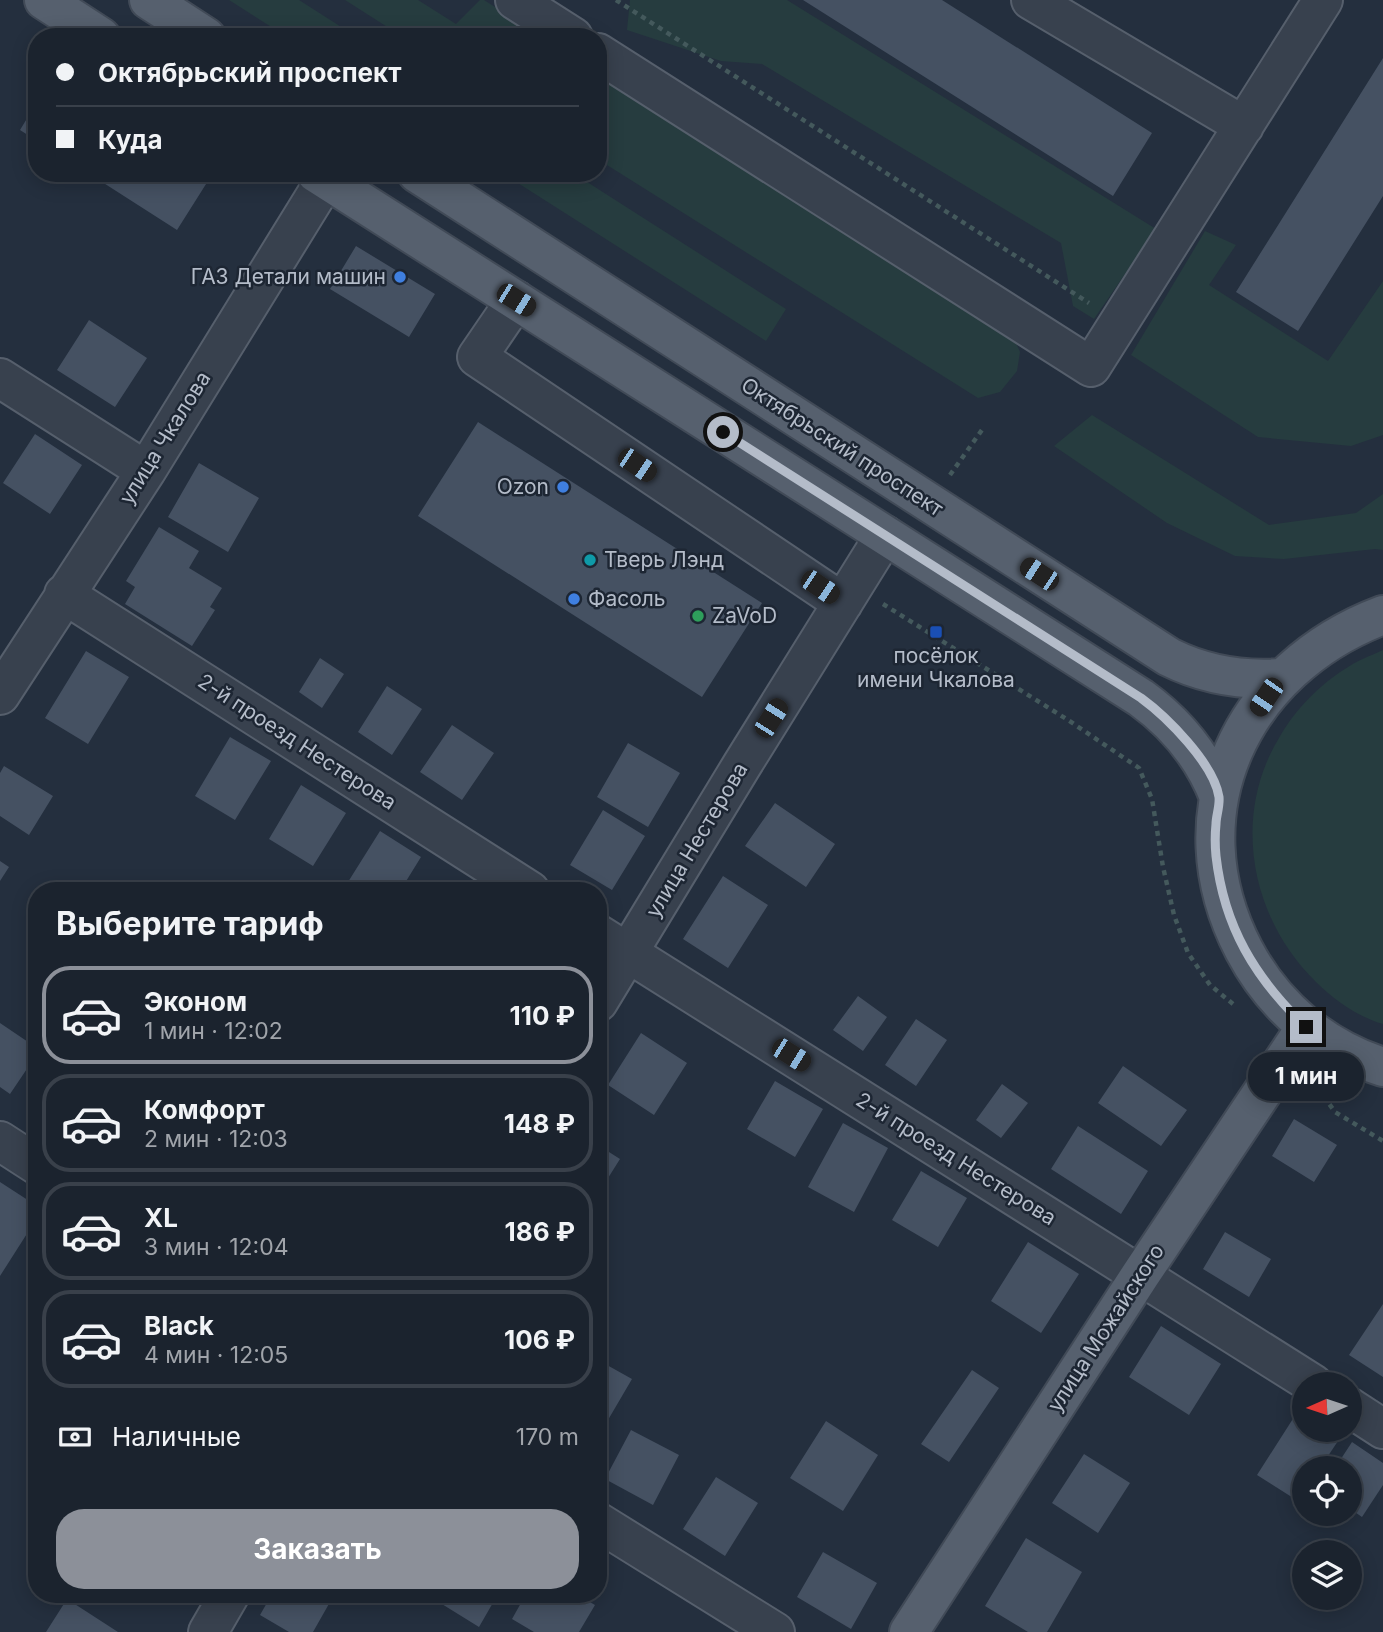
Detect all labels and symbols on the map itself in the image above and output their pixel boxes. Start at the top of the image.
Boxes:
place label: ГАЗ Детали машин [191,264,386,289]
marker: ГАЗ Детали машин [392,269,408,285]
car [493,280,540,320]
street label: улица Чкалова [114,367,215,509]
street label: Октябрьский проспект [737,372,948,521]
route start [707,416,739,448]
car [614,445,661,485]
place label: Ozon [497,474,549,499]
marker: Ozon [555,479,571,495]
place label: Тверь Лэнд [604,547,724,572]
marker: Тверь Лэнд [582,552,598,568]
car [1016,554,1063,594]
car [797,567,844,607]
place label: Фасоль [588,586,666,611]
marker: Фасоль [566,591,582,607]
place label: ZaVoD [712,603,777,628]
marker: ZaVoD [690,608,706,624]
marker: посёлок имени Чкалова [928,624,944,640]
place label: посёлок имени Чкалова [857,643,1015,692]
street label: 2-й проезд Нестерова [194,668,401,815]
car [1246,674,1287,720]
car [751,695,792,741]
street label: улица Нестерова [640,758,753,922]
route end [1290,1011,1322,1043]
car [768,1035,815,1075]
callout: 1 мин [1248,1052,1364,1100]
street label: 2-й проезд Нестерова [852,1087,1061,1230]
street label: улица Можайского [1042,1239,1169,1416]
north arrow [1292,1372,1362,1442]

